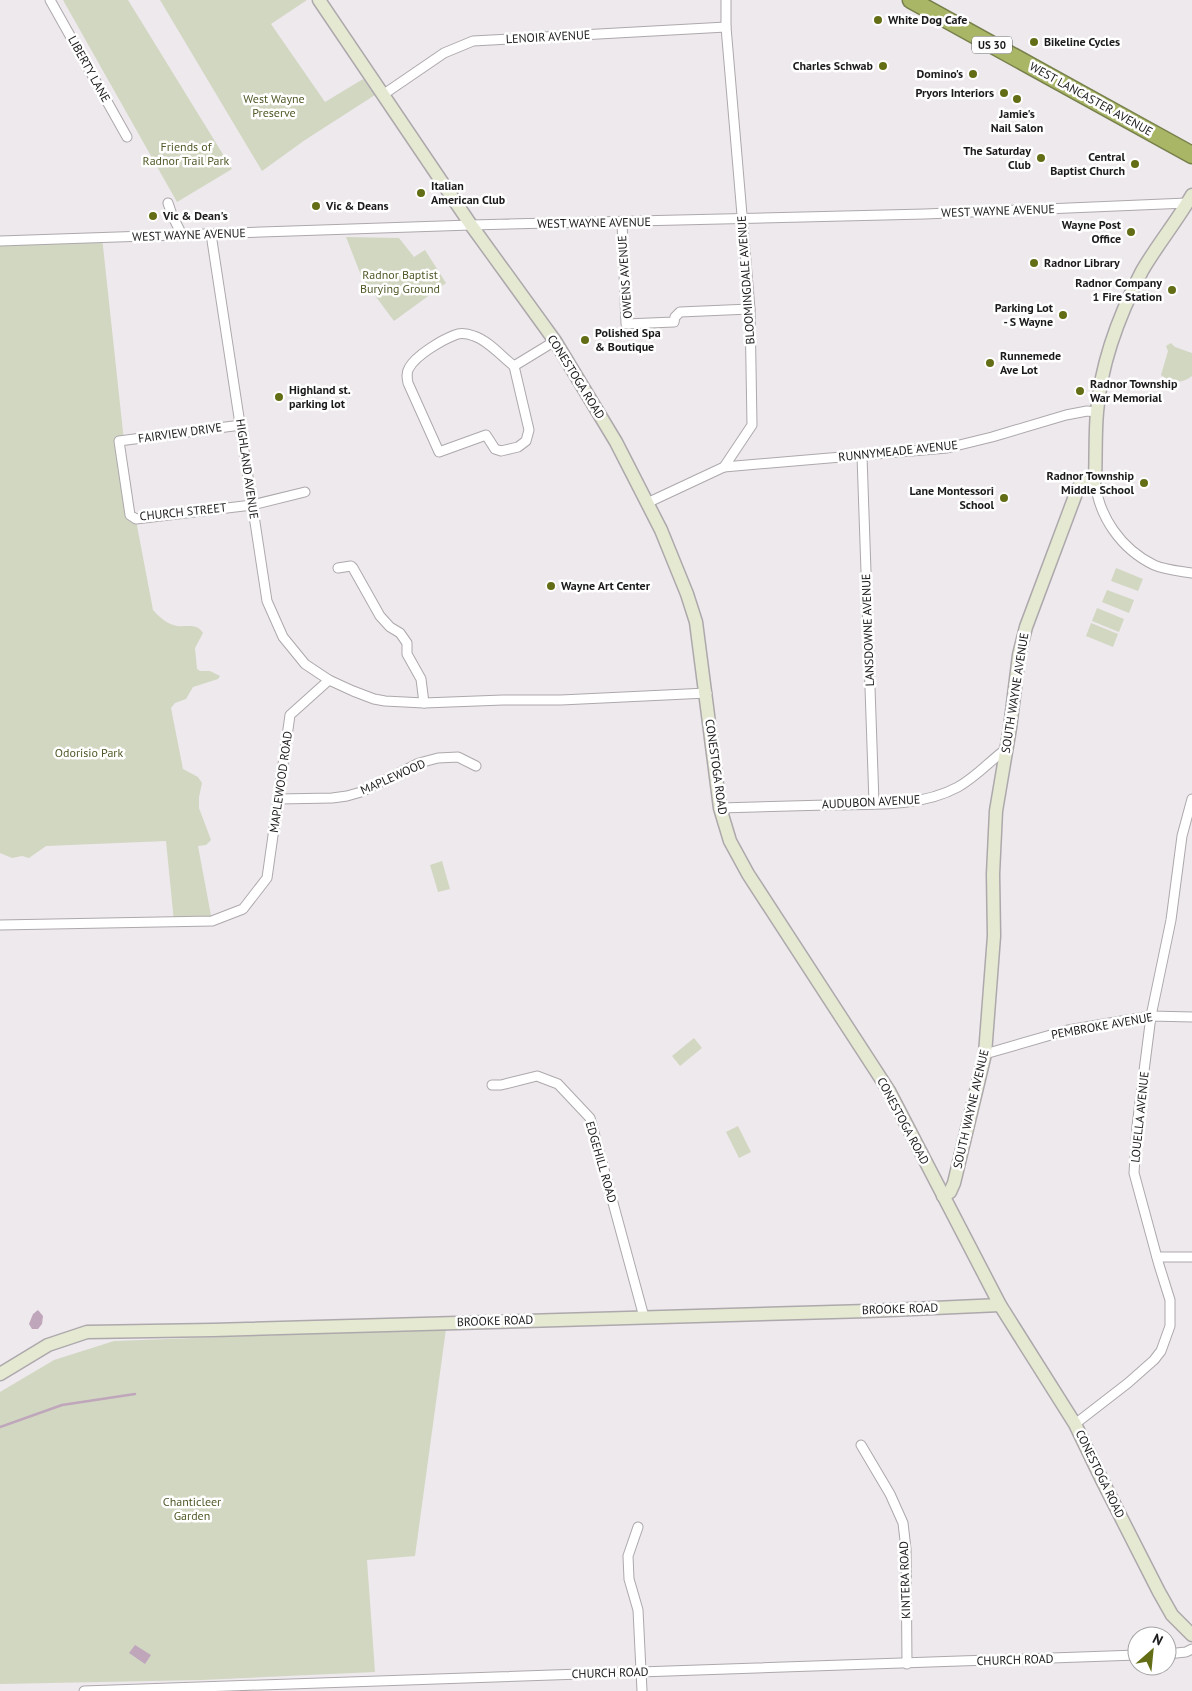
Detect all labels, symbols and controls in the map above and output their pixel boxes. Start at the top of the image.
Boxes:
place label: White Dog Cafe [888,12,967,27]
marker: White Dog Cafe [872,14,884,26]
street label: LENOIR AVENUE [505,27,591,46]
street label: LIBERTY LANE [65,33,114,105]
place label: Bikeline Cycles [1044,34,1120,49]
road number: US 30 [972,36,1012,54]
marker: Bikeline Cycles [1028,36,1040,48]
place label: Charles Schwab [793,58,874,73]
street label: WEST LANCASTER AVENUE [1027,58,1155,139]
marker: Charles Schwab [877,60,889,72]
place label: Domino's [917,66,963,81]
marker: Domino's [967,68,979,80]
place label: Pryors Interiors [916,85,994,100]
marker: Pryors Interiors [998,87,1010,99]
park label: West Wayne Preserve [243,91,305,120]
marker: Jamie's Nail Salon [1011,93,1023,105]
place label: Jamie's Nail Salon [991,106,1043,135]
park label: Friends of Radnor Trail Park [143,139,230,168]
place label: The Saturday Club [963,143,1032,172]
place label: Central Baptist Church [1050,149,1125,178]
marker: The Saturday Club [1035,152,1047,164]
marker: Central Baptist Church [1129,158,1141,170]
place label: Italian American Club [431,178,506,207]
marker: Italian American Club [415,187,427,199]
place label: Vic & Deans [325,198,389,213]
marker: Vic & Deans [310,200,322,212]
street label: WEST WAYNE AVENUE [941,201,1055,220]
place label: Vic & Dean's [162,208,228,223]
marker: Vic & Dean's [147,210,159,222]
street label: WEST WAYNE AVENUE [537,214,651,231]
street label: BLOOMINGDALE AVENUE [734,215,757,345]
place label: Wayne Post Office [1062,217,1122,246]
street label: WEST WAYNE AVENUE [132,225,246,244]
marker: Wayne Post Office [1125,226,1137,238]
street label: OWENS AVENUE [614,235,635,319]
place label: Radnor Library [1044,255,1120,270]
marker: Radnor Library [1028,257,1040,269]
park label: Radnor Baptist Burying Ground [360,267,440,296]
place label: Radnor Company 1 Fire Station [1075,275,1162,304]
marker: Radnor Company 1 Fire Station [1166,284,1178,296]
place label: Parking Lot - S Wayne [995,300,1054,329]
marker: Parking Lot - S Wayne [1057,309,1069,321]
place label: Polished Spa & Boutique [595,325,661,354]
street label: CONESTOGA ROAD [545,332,608,422]
marker: Polished Spa & Boutique [579,334,591,346]
place label: Runnemede Ave Lot [1000,348,1061,377]
marker: Runnemede Ave Lot [984,357,996,369]
place label: Radnor Township War Memorial [1090,376,1178,405]
place label: Highland st. parking lot [289,382,351,411]
marker: Radnor Township War Memorial [1074,385,1086,397]
marker: Highland st. parking lot [273,391,285,403]
street label: HIGHLAND AVENUE [233,418,262,520]
street label: FAIRVIEW DRIVE [137,419,223,446]
street label: RUNNYMEADE AVENUE [838,437,958,464]
place label: Radnor Township Middle School [1046,468,1135,497]
marker: Radnor Township Middle School [1138,477,1150,489]
place label: Lane Montessori School [909,483,994,512]
marker: Lane Montessori School [998,492,1010,504]
street label: CHURCH STREET [139,499,227,524]
street label: LANSDOWNE AVENUE [858,573,877,687]
place label: Wayne Art Center [561,578,651,593]
marker: Wayne Art Center [545,580,557,592]
street label: SOUTH WAYNE AVENUE [998,631,1031,754]
street label: CONESTOGA ROAD [702,718,731,816]
street label: MAPLEWOOD ROAD [266,730,295,834]
park label: Odorisio Park [55,745,123,760]
street label: MAPLEWOOD [358,755,428,798]
street label: AUDUBON AVENUE [821,791,921,812]
street label: PEMBROKE AVENUE [1050,1009,1154,1042]
street label: SOUTH WAYNE AVENUE [949,1048,992,1170]
street label: LOUELLA AVENUE [1127,1071,1152,1163]
street label: CONESTOGA ROAD [874,1075,933,1167]
street label: EDGEHILL ROAD [583,1119,620,1205]
street label: BROOKE ROAD [862,1300,939,1317]
street label: BROOKE ROAD [457,1312,534,1329]
street label: CONESTOGA ROAD [1073,1427,1128,1521]
park label: Chanticleer Garden [163,1494,221,1523]
street label: KINTERA ROAD [896,1541,913,1619]
north arrow [1127,1626,1177,1676]
text: N [1150,1629,1166,1650]
street label: CHURCH ROAD [976,1651,1054,1668]
street label: CHURCH ROAD [571,1664,649,1681]

